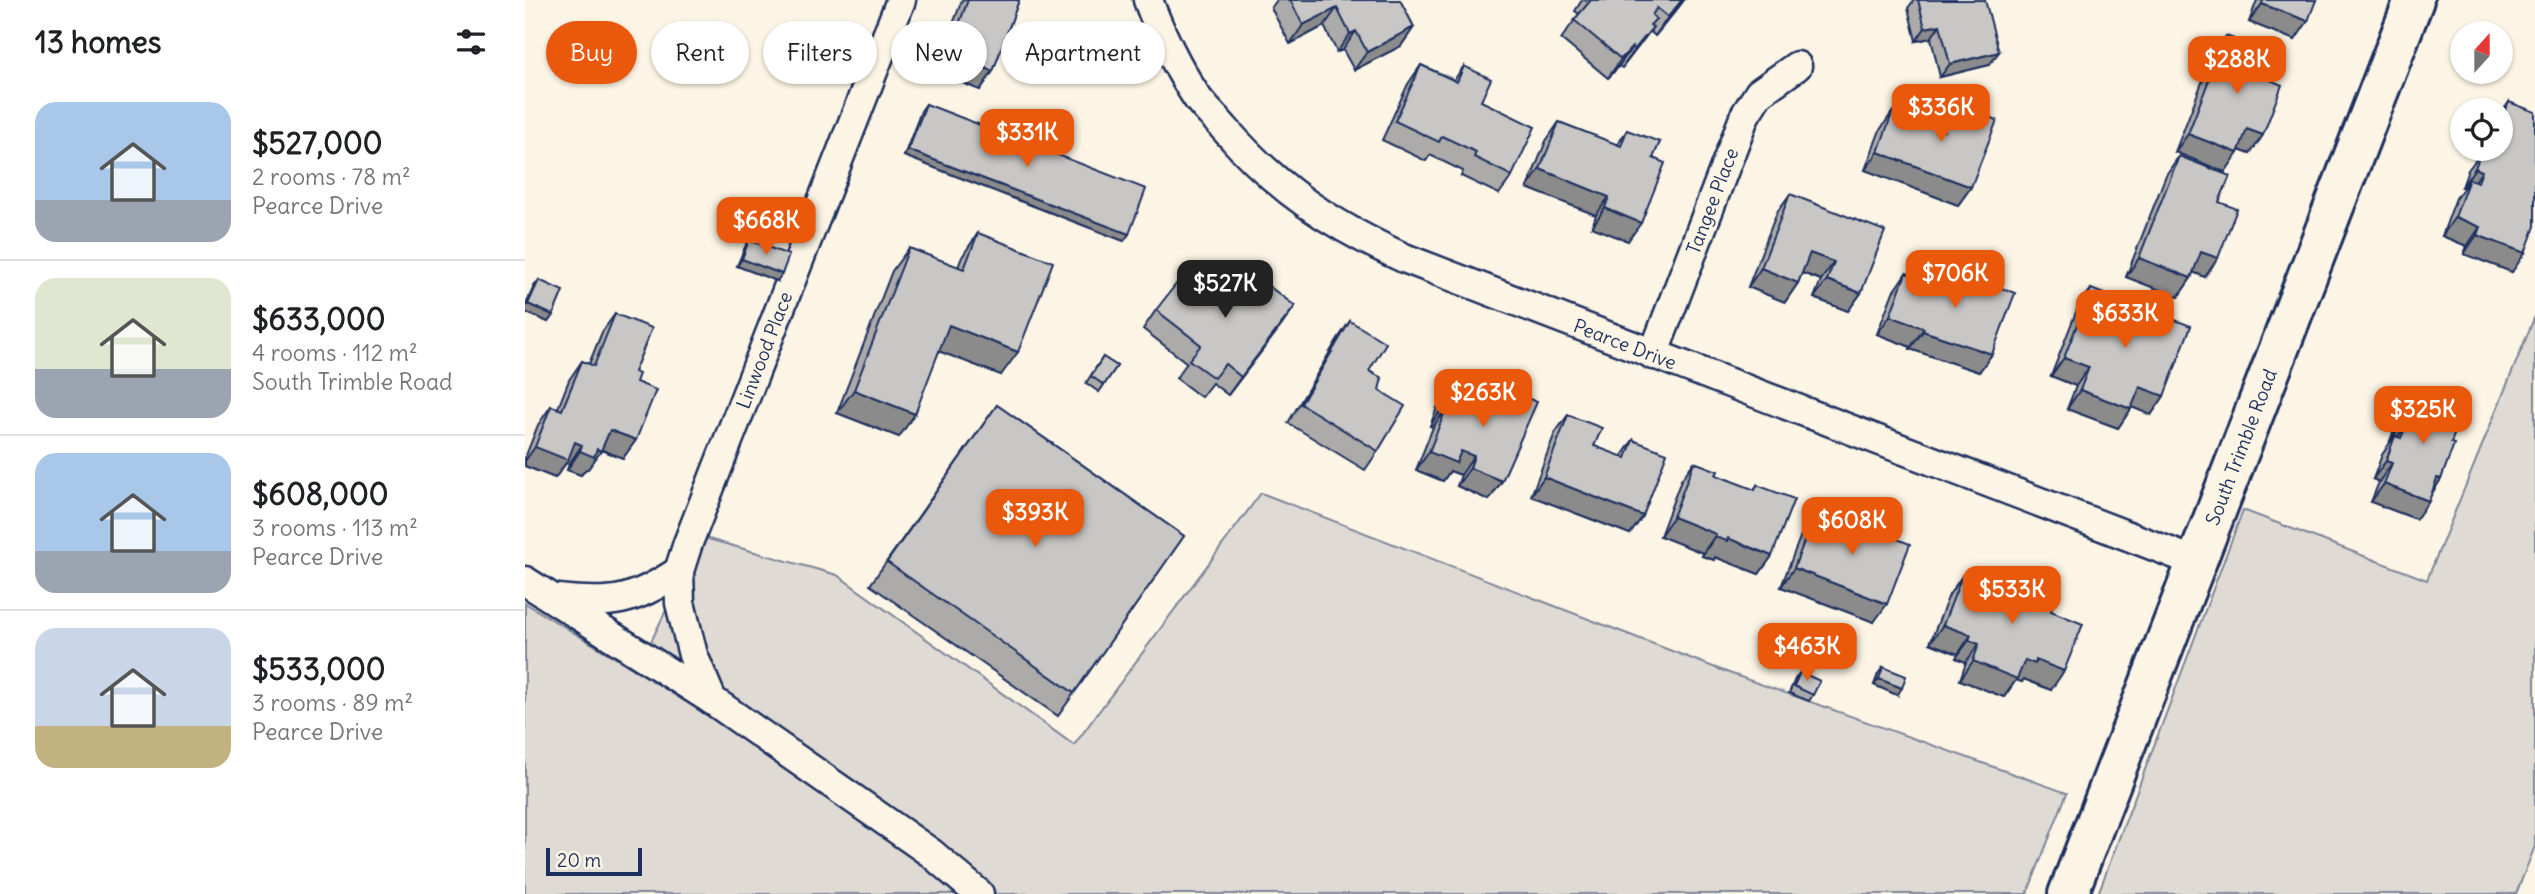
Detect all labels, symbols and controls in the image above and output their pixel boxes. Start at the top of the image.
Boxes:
chip: Buy [546,21,637,84]
chip: Rent [651,21,749,84]
chip: Filters [763,21,877,84]
chip: New [891,21,987,84]
chip: Apartment [1001,21,1165,84]
north arrow [2450,21,2513,84]
map controls [2450,21,2513,161]
text: 13 homes [35,23,161,61]
icon: filters [452,23,490,61]
pin: $288K [2188,36,2286,96]
text: $288K [2204,44,2270,73]
pin: $336K [1892,85,1990,144]
text: $336K [1908,92,1974,121]
button: locate [2450,98,2513,161]
pin: $331K [978,110,1076,169]
text: $331K [996,117,1058,146]
text: $527,000 [252,124,383,162]
icon: home [91,130,175,214]
street label: Tangee Place [1681,144,1743,258]
text: 2 rooms · 78 m² [252,162,411,191]
text: Pearce Drive [252,191,383,220]
pin: $668K [717,198,815,257]
text: $668K [733,205,799,234]
pin: $706K [1906,250,2004,310]
text: $706K [1922,258,1988,287]
pin: $527K [1176,260,1274,320]
text: $527K [1193,268,1257,297]
street label: Linwood Place [731,288,797,412]
pin: $633K [2076,290,2174,350]
text: $633K [2092,298,2158,327]
text: $633,000 [252,300,386,338]
icon: home [91,306,175,390]
street label: Pearce Drive [1570,313,1680,375]
text: 4 rooms · 112 m² [252,338,418,367]
street label: South Trimble Road [2200,365,2282,529]
text: South Trimble Road [252,367,452,396]
pin: $263K [1434,370,1532,429]
text: $263K [1450,377,1516,406]
pin: $325K [2374,386,2472,446]
text: $325K [2390,394,2456,423]
text: $608,000 [252,475,388,513]
icon: home [91,481,175,565]
pin: $393K [986,490,1084,549]
text: $393K [1002,497,1068,526]
pin: $608K [1803,498,1901,557]
text: $608K [1818,505,1886,534]
text: 3 rooms · 113 m² [252,513,418,542]
text: Pearce Drive [252,542,383,571]
pin: $533K [1963,566,2061,626]
text: $533K [1979,574,2045,603]
pin: $463K [1758,624,1856,683]
text: $463K [1774,631,1840,660]
text: $533,000 [252,650,385,688]
icon: home [91,656,175,740]
text: 3 rooms · 89 m² [252,688,413,717]
text: Pearce Drive [252,717,383,746]
scale bar [546,845,642,877]
text: 20 m [557,848,601,872]

